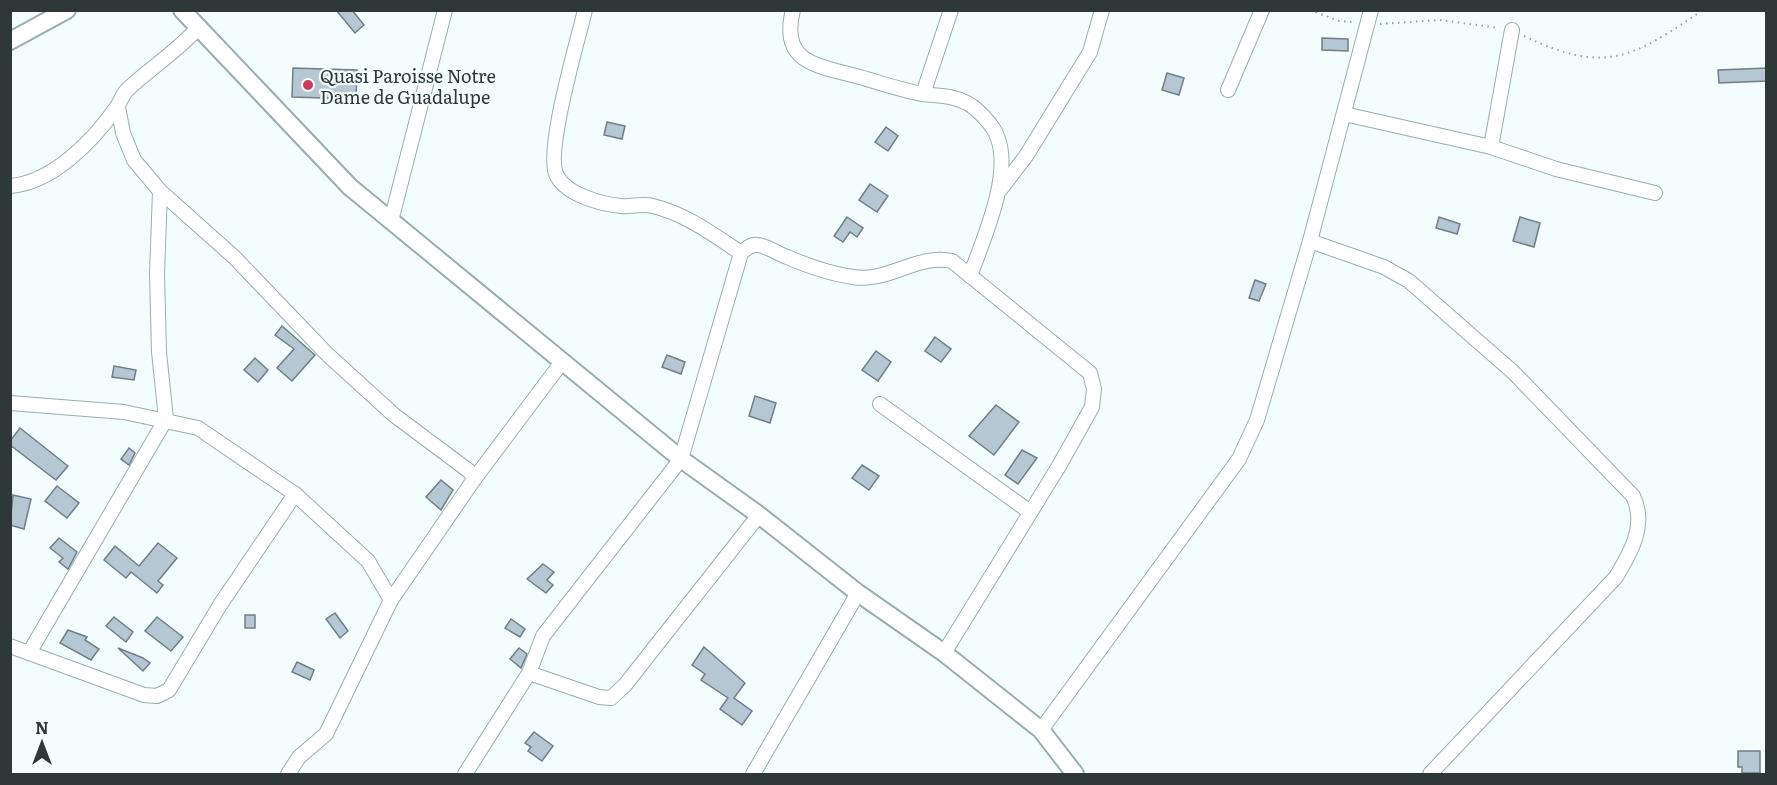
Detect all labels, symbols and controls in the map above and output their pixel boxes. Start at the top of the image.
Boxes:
place label: Quasi Paroisse Notre Dame de Guadalupe [320,62,496,110]
marker: Quasi Paroisse Notre Dame de Guadalupe [301,78,315,92]
north arrow [12,713,72,773]
text: N [35,715,49,739]

